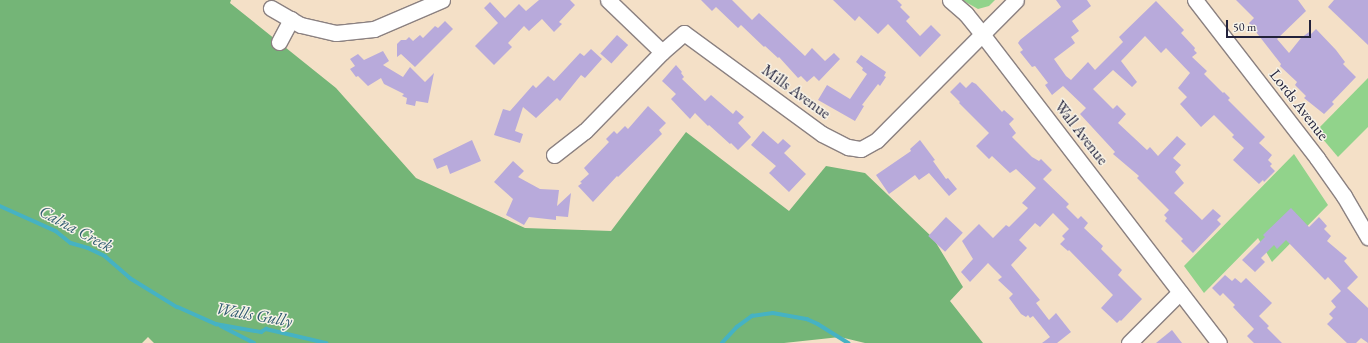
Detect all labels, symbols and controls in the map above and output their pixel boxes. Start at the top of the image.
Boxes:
scale bar [1228,12,1313,38]
text: 50 m [1233,19,1256,35]
street label: Mills Avenue [758,61,834,123]
street label: Lords Avenue [1265,66,1333,144]
street label: Wall Avenue [1050,97,1112,169]
water label: Calna Creek [36,201,116,257]
water label: Walls Gully [214,298,294,332]

